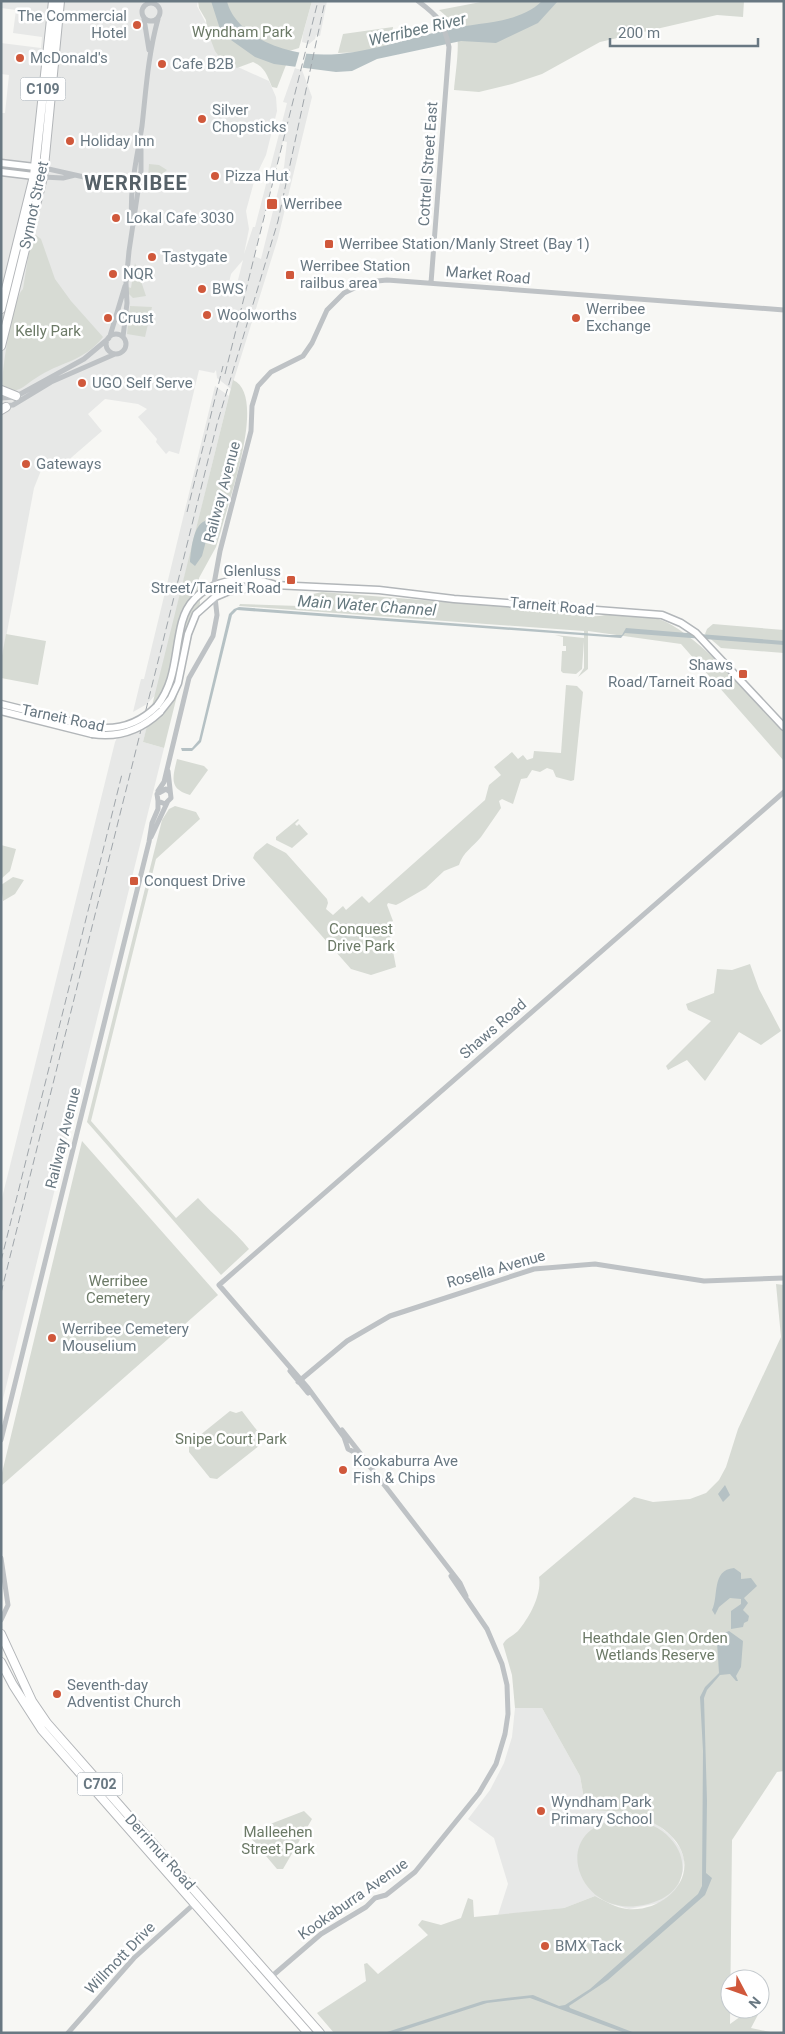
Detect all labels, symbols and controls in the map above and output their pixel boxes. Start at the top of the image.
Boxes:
place label: The Commercial Hotel [17,7,127,42]
water label: Werribee River [367,9,468,50]
scale bar [610,15,758,47]
marker: The Commercial Hotel [131,19,143,31]
park label: Wyndham Park [192,23,293,41]
text: 200 m [618,24,660,42]
place label: McDonald's [30,49,108,67]
marker: McDonald's [14,52,26,64]
place label: Cafe B2B [172,55,234,73]
marker: Cafe B2B [156,58,168,70]
road number: C109 [20,78,66,100]
place label: Silver Chopsticks [212,101,287,136]
street label: Cottrell Street East [415,101,441,227]
marker: Silver Chopsticks [196,113,208,125]
place label: Holiday Inn [80,132,155,150]
marker: Holiday Inn [64,135,76,147]
street label: Synnot Street [16,159,52,251]
place label: Pizza Hut [225,167,289,185]
marker: Pizza Hut [209,170,221,182]
district label: WERRIBEE [84,171,188,195]
place label: Werribee [283,195,342,213]
marker: Werribee [265,197,279,211]
place label: Lokal Cafe 3030 [126,209,234,227]
marker: Lokal Cafe 3030 [110,212,122,224]
place label: Werribee Station/Manly Street (Bay 1) [339,235,590,253]
marker: Werribee Station/Manly Street (Bay 1) [323,238,335,250]
place label: Tastygate [162,248,227,266]
marker: Tastygate [146,251,158,263]
place label: Werribee Station railbus area [300,257,410,292]
street label: Market Road [445,262,531,288]
place label: NQR [123,265,153,283]
marker: NQR [107,268,119,280]
marker: Werribee Station railbus area [284,269,296,281]
place label: BWS [212,280,244,298]
marker: BWS [196,283,208,295]
place label: Werribee Exchange [586,300,651,335]
place label: Woolworths [217,306,297,324]
place label: Crust [118,309,154,327]
marker: Woolworths [201,309,213,321]
marker: Crust [102,312,114,324]
marker: Werribee Exchange [570,312,582,324]
park label: Kelly Park [15,322,81,340]
place label: UGO Self Serve [92,374,193,392]
marker: UGO Self Serve [76,377,88,389]
street label: Railway Avenue [200,439,244,545]
place label: Gateways [36,455,101,473]
marker: Gateways [20,458,32,470]
place label: Glenluss Street/Tarneit Road [151,562,281,597]
marker: Glenluss Street/Tarneit Road [285,574,297,586]
water label: Main Water Channel [297,591,437,620]
street label: Tarneit Road [509,593,595,619]
place label: Shaws Road/Tarneit Road [608,656,733,691]
marker: Shaws Road/Tarneit Road [737,668,749,680]
street label: Tarneit Road [20,700,106,736]
place label: Conquest Drive [144,872,245,890]
marker: Conquest Drive [128,875,140,887]
park label: Conquest Drive Park [327,920,395,955]
street label: Shaws Road [456,995,530,1063]
street label: Railway Avenue [42,1085,84,1191]
street label: Rosella Avenue [445,1246,547,1292]
park label: Werribee Cemetery [86,1272,150,1307]
place label: Werribee Cemetery Mouselium [62,1320,189,1355]
marker: Werribee Cemetery Mouselium [46,1332,58,1344]
park label: Snipe Court Park [175,1430,287,1448]
place label: Kookaburra Ave Fish & Chips [353,1452,458,1487]
marker: Kookaburra Ave Fish & Chips [337,1464,349,1476]
park label: Heathdale Glen Orden Wetlands Reserve [582,1629,728,1664]
place label: Seventh-day Adventist Church [67,1676,181,1711]
marker: Seventh-day Adventist Church [51,1688,63,1700]
road number: C702 [78,1772,122,1796]
place label: Wyndham Park Primary School [551,1793,652,1828]
marker: Wyndham Park Primary School [535,1805,547,1817]
street label: Derrimut Road [121,1810,199,1894]
park label: Malleehen Street Park [241,1823,315,1858]
street label: Kookaburra Avenue [295,1854,411,1944]
street label: Willmott Drive [81,1918,159,1998]
place label: BMX Tack [555,1937,623,1955]
marker: BMX Tack [539,1940,551,1952]
north arrow [720,1969,770,2019]
text: N [746,1994,764,2012]

